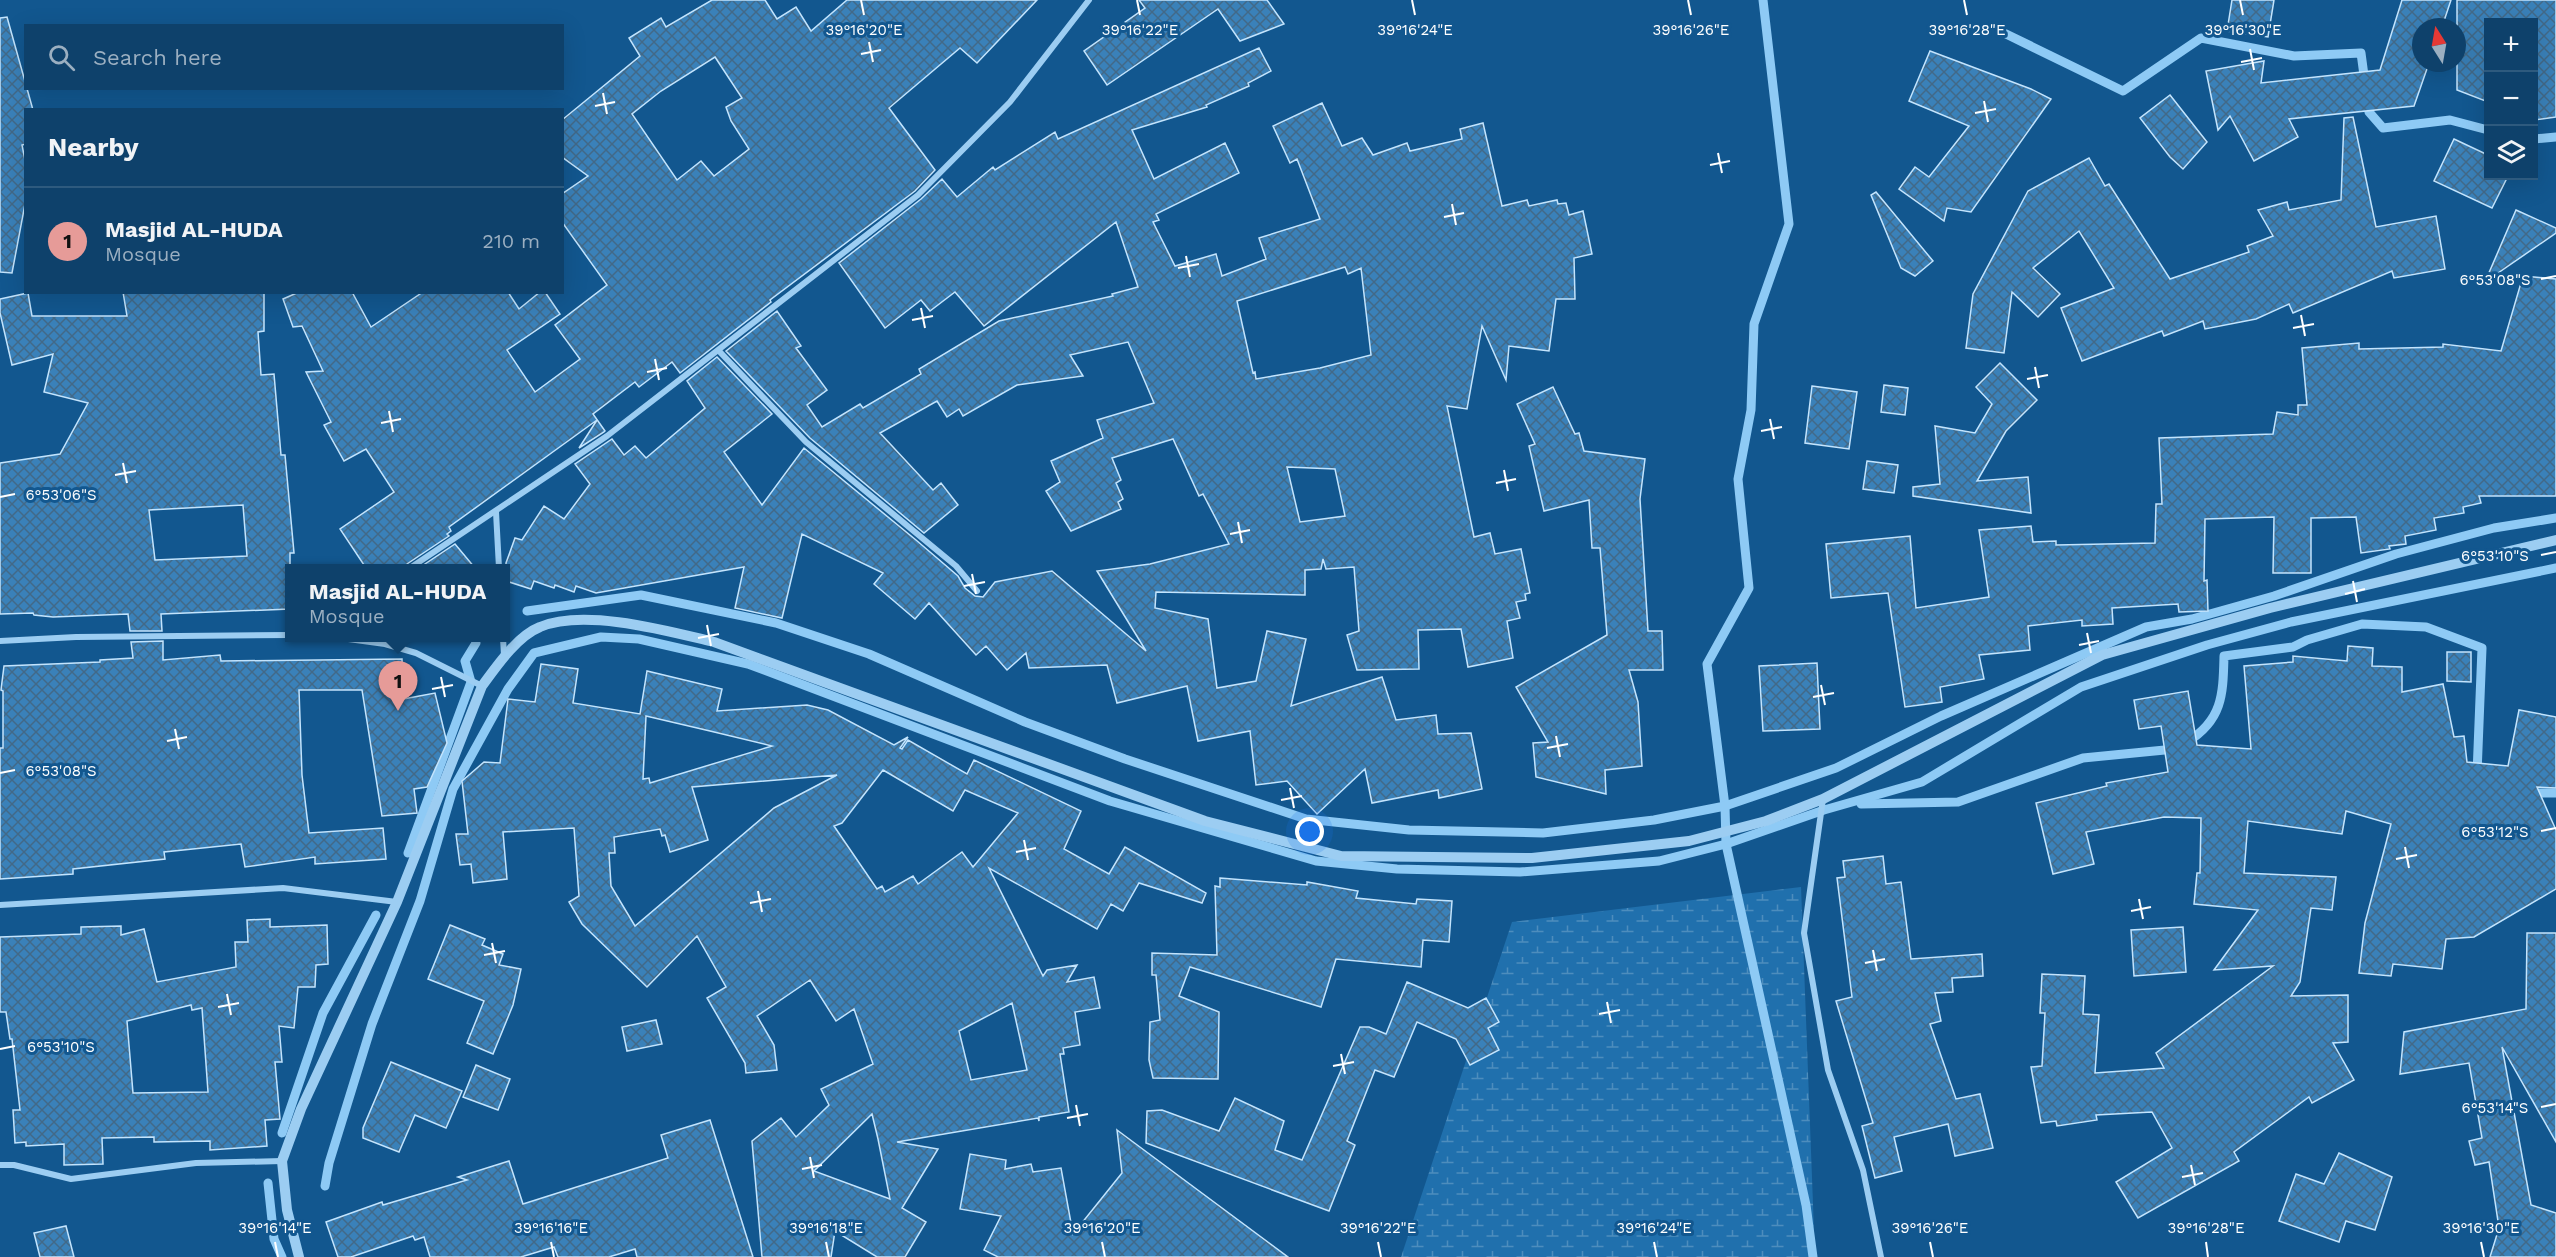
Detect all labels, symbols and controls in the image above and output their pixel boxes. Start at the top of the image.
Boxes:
north arrow [2412,18,2466,72]
map controls [2484,18,2538,180]
button: + [2484,18,2538,72]
text: 39°16'20"E [825,21,903,39]
text: 39°16'22"E [1102,21,1178,39]
text: 39°16'24"E [1377,21,1453,39]
text: 39°16'26"E [1653,21,1729,39]
text: 39°16'28"E [1929,21,2005,39]
text: 39°16'30"E [2204,21,2282,39]
search box [24,24,564,90]
icon: search [45,41,78,74]
text: Search here [93,45,222,70]
button: − [2484,72,2538,126]
button: layers [2484,126,2538,180]
text: Nearby [48,132,139,162]
text: Masjid AL-HUDA [105,217,283,242]
text: 1 [63,229,72,253]
text: 210 m [482,229,540,253]
text: Mosque [105,242,181,266]
text: 6°53'08"S [2459,271,2531,289]
text: 6°53'06"S [25,486,97,504]
text: 6°53'10"S [2461,547,2529,565]
popup [285,564,510,642]
text: Masjid AL-HUDA [309,579,486,604]
text: Mosque [309,604,385,628]
pin: 1 [378,662,418,711]
text: 6°53'08"S [25,762,97,780]
your location [1295,817,1324,846]
text: 6°53'12"S [2461,823,2529,841]
text: 6°53'10"S [27,1038,95,1056]
text: 6°53'14"S [2462,1099,2528,1117]
text: 39°16'14"E [238,1219,312,1237]
text: 39°16'16"E [514,1219,588,1237]
text: 39°16'18"E [789,1219,863,1237]
text: 39°16'20"E [1063,1219,1141,1237]
text: 39°16'22"E [1340,1219,1416,1237]
text: 39°16'24"E [1616,1219,1692,1237]
text: 39°16'26"E [1892,1219,1968,1237]
text: 39°16'28"E [2168,1219,2244,1237]
text: 39°16'30"E [2442,1219,2520,1237]

